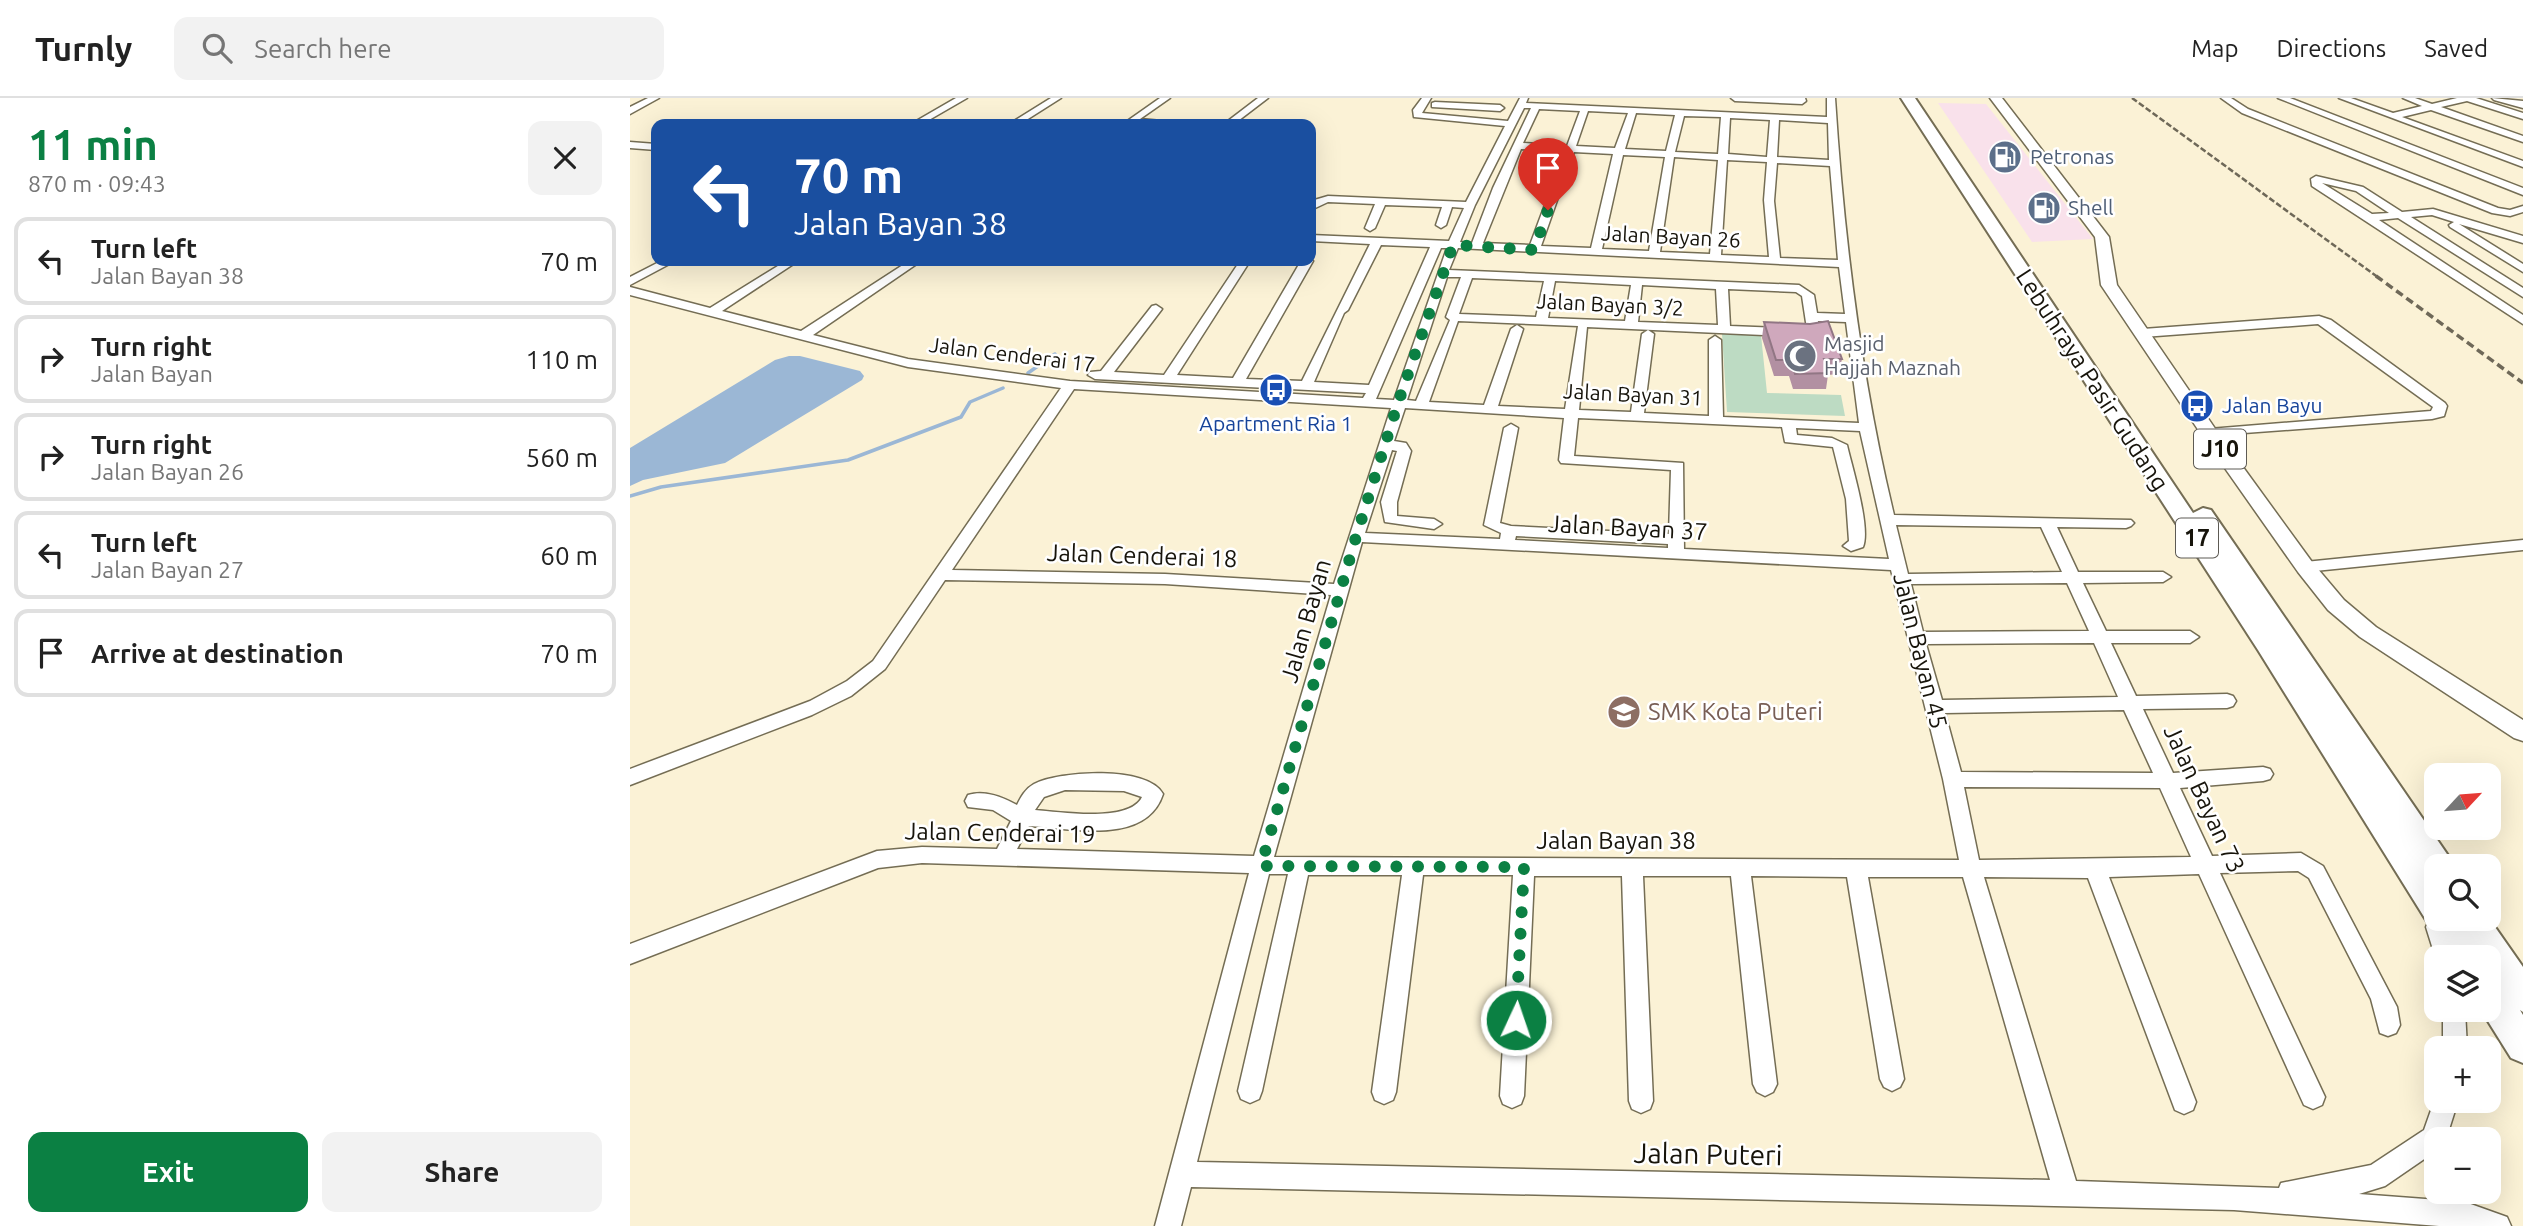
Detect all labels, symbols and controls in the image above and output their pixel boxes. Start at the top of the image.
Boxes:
search box [174,17,664,80]
icon: search [198,29,236,67]
text: Turnly [35,30,132,67]
text: Search here [254,34,392,63]
text: Map [2191,35,2238,62]
text: Directions [2276,35,2386,62]
text: Saved [2424,35,2488,62]
text: 11 min [28,121,158,168]
button: close [528,121,602,195]
pin [1518,138,1578,210]
fuel station icon: Petronas [1986,138,2024,176]
place label: Petronas [2030,144,2114,168]
icon: left [679,147,770,238]
text: 70 m [794,147,903,202]
icon: arrive [1529,149,1567,187]
text: 870 m · 09:43 [28,171,166,196]
fuel station icon: Shell [2025,189,2063,227]
place label: Shell [2068,195,2114,219]
text: Jalan Bayan 38 [794,205,1007,241]
street label: Jalan Bayan 26 [1601,220,1741,252]
text: Turn left [91,234,197,263]
icon: left [32,242,70,280]
text: 70 m [540,247,598,276]
text: Jalan Bayan 38 [91,263,244,288]
street label: Lebuhraya Pasir Gudang [2011,264,2174,495]
street label: Jalan Bayan 3/2 [1536,288,1684,320]
place label: Masjid Hajjah Maznah [1824,331,1961,379]
text: Turn right [91,332,212,361]
street label: Jalan Cenderai 17 [928,332,1096,376]
mosque icon: Masjid Hajjah Maznah [1781,337,1819,375]
icon: right [32,340,70,378]
text: 110 m [526,345,598,374]
text: Jalan Bayan [91,361,213,386]
bus stop icon: Apartment Ria 1 [1257,371,1295,409]
street label: Jalan Bayan 31 [1563,378,1703,410]
bus stop icon: Jalan Bayu [2178,387,2216,425]
place label: Jalan Bayu [2222,393,2323,417]
place label: Apartment Ria 1 [1199,411,1353,435]
text: Turn right [91,430,212,459]
road number: J10 [2194,430,2246,468]
icon: right [32,438,70,476]
text: 560 m [526,443,598,472]
text: Jalan Bayan 26 [91,459,244,484]
street label: Jalan Bayan 37 [1548,510,1708,545]
road number: 17 [2176,518,2218,558]
text: Turn left [91,528,197,557]
icon: left [32,536,70,574]
street label: Jalan Cenderai 18 [1046,539,1238,572]
text: 60 m [540,541,598,570]
street label: Jalan Bayan [1275,556,1336,686]
text: Jalan Bayan 27 [91,557,244,582]
street label: Jalan Bayan 45 [1888,570,1953,732]
icon: arrive [32,634,70,672]
text: Arrive at destination [91,639,344,668]
text: 70 m [540,639,598,668]
school or university icon: SMK Kota Puteri [1605,693,1643,731]
place label: SMK Kota Puteri [1648,698,1823,725]
street label: Jalan Bayan 73 [2158,721,2250,877]
north arrow [2424,763,2501,840]
map controls [2424,763,2501,1204]
street label: Jalan Cenderai 19 [904,817,1096,848]
street label: Jalan Bayan 38 [1536,827,1696,854]
button: search [2424,854,2501,931]
button: layers [2424,945,2501,1022]
position arrow [1479,983,1553,1057]
button: + [2424,1036,2501,1113]
button: − [2424,1127,2501,1204]
button: Exit [28,1132,308,1212]
button: Share [322,1132,602,1212]
street label: Jalan Puteri [1633,1137,1783,1170]

